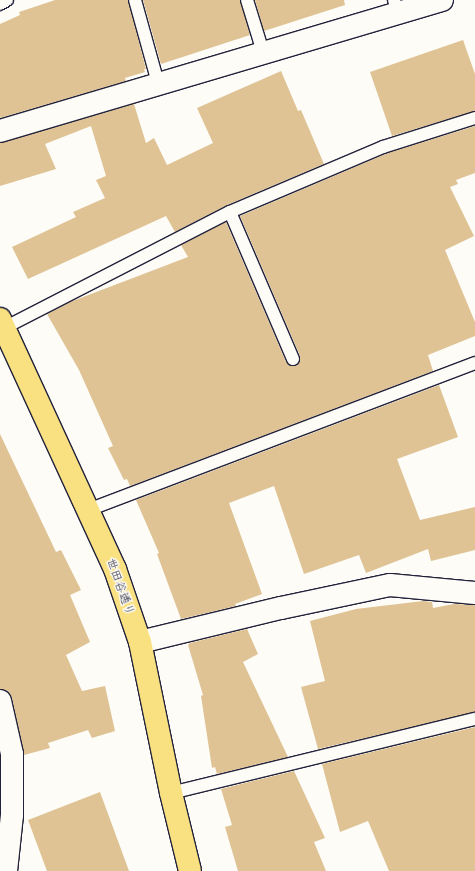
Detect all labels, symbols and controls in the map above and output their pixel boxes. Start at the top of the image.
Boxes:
street label: 世田谷通り [103,556,137,618]

